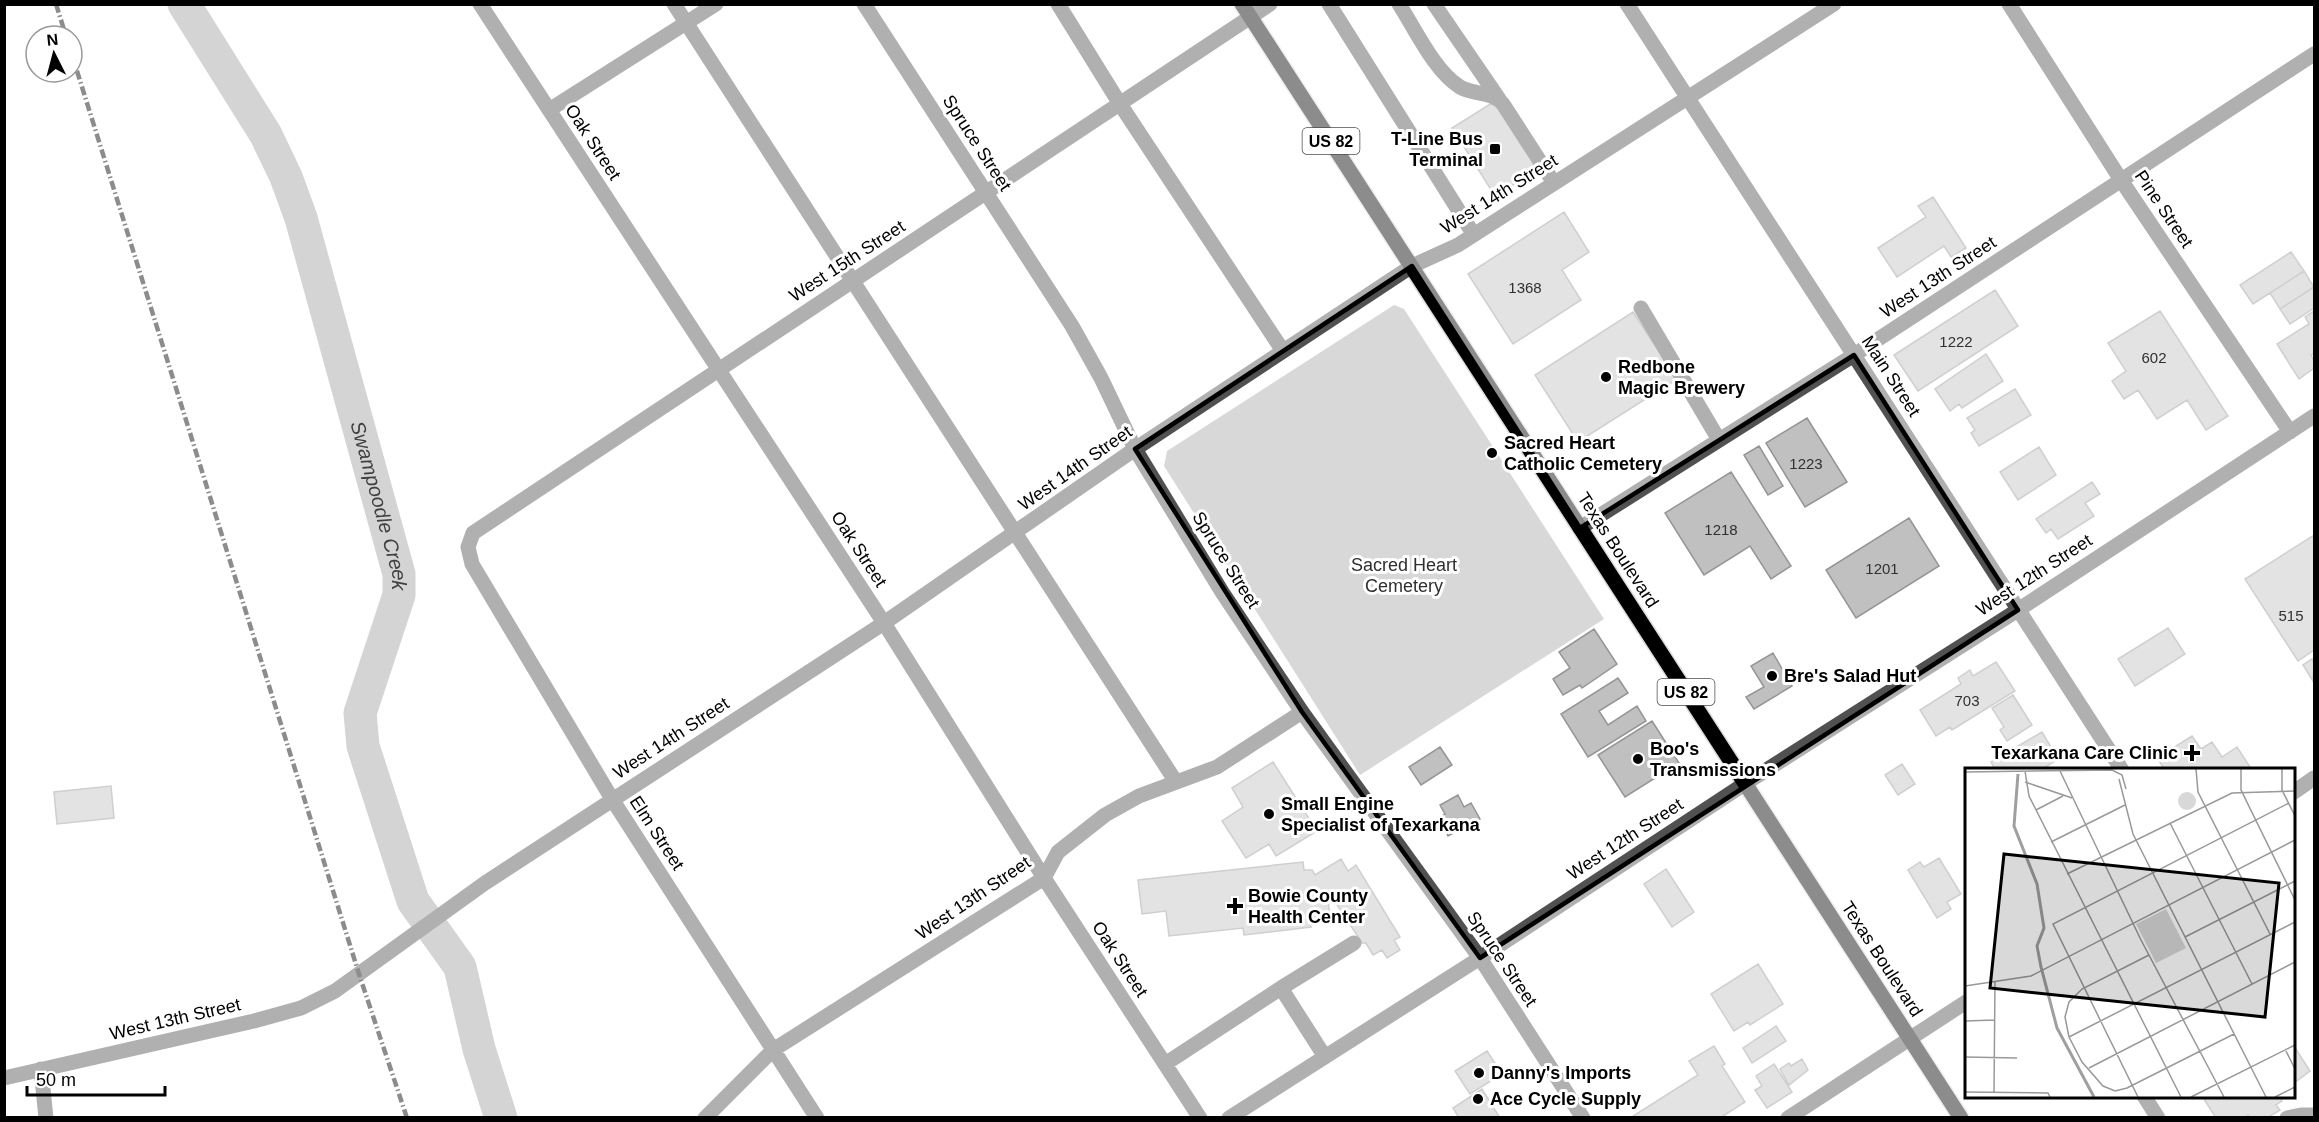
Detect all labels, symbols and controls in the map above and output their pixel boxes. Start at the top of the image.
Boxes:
north arrow [24,24,84,84]
text: N [46,31,59,49]
street label: Spruce Street [939,91,1015,195]
street label: Oak Street [561,100,625,184]
road number: US 82 [1302,128,1360,154]
place label: T-Line Bus Terminal [1391,129,1483,170]
marker: T-Line Bus Terminal [1488,142,1502,156]
street label: West 14th Street [1437,150,1561,238]
street label: Pine Street [2131,166,2197,252]
street label: West 15th Street [785,216,909,306]
street label: West 13th Street [1876,232,2000,322]
house number: 1368 [1508,279,1542,296]
street label: Main Street [1858,332,1924,420]
house number: 1222 [1939,333,1973,350]
house number: 602 [2141,349,2167,366]
place label: Redbone Magic Brewery [1618,357,1745,398]
marker: Redbone Magic Brewery [1599,370,1613,384]
water label: Swampoodle Creek [346,418,410,591]
street label: West 14th Street [1014,421,1136,515]
place label: Sacred Heart Catholic Cemetery [1504,433,1662,474]
marker: Sacred Heart Catholic Cemetery [1485,446,1499,460]
house number: 1223 [1789,455,1823,472]
street label: Texas Boulevard [1573,489,1663,611]
street label: Oak Street [827,507,891,591]
street label: Spruce Street [1188,508,1264,612]
house number: 1218 [1704,521,1738,538]
street label: West 12th Street [1972,530,2096,620]
park label: Sacred Heart Cemetery [1351,555,1457,596]
house number: 1201 [1865,560,1899,577]
house number: 515 [2278,607,2304,624]
place label: Bre's Salad Hut [1784,666,1916,686]
marker: Bre's Salad Hut [1765,669,1779,683]
road number: US 82 [1658,679,1714,705]
house number: 703 [1954,692,1980,709]
street label: West 14th Street [609,693,733,783]
place label: Boo's Transmissions [1650,739,1776,780]
place label: Texarkana Care Clinic [1991,743,2178,763]
marker: Texarkana Care Clinic [2183,744,2201,762]
marker: Boo's Transmissions [1631,752,1645,766]
inset map [1965,768,2295,1098]
street label: Elm Street [626,792,688,874]
place label: Small Engine Specialist of Texarkana [1281,794,1481,835]
street label: West 12th Street [1563,794,1687,884]
marker: Small Engine Specialist of Texarkana [1262,807,1276,821]
street label: West 13th Street [912,852,1034,944]
place label: Bowie County Health Center [1248,886,1368,927]
marker: Bowie County Health Center [1226,897,1244,915]
street label: Texas Boulevard [1837,898,1927,1020]
street label: Spruce Street [1463,908,1541,1010]
street label: Oak Street [1088,917,1152,1001]
street label: West 13th Street [108,994,242,1044]
scale bar [27,1059,165,1097]
place label: Danny's Imports [1491,1063,1631,1083]
marker: Danny's Imports [1472,1066,1486,1080]
text: 50 m [36,1070,76,1090]
place label: Ace Cycle Supply [1490,1089,1641,1109]
marker: Ace Cycle Supply [1471,1092,1485,1106]

